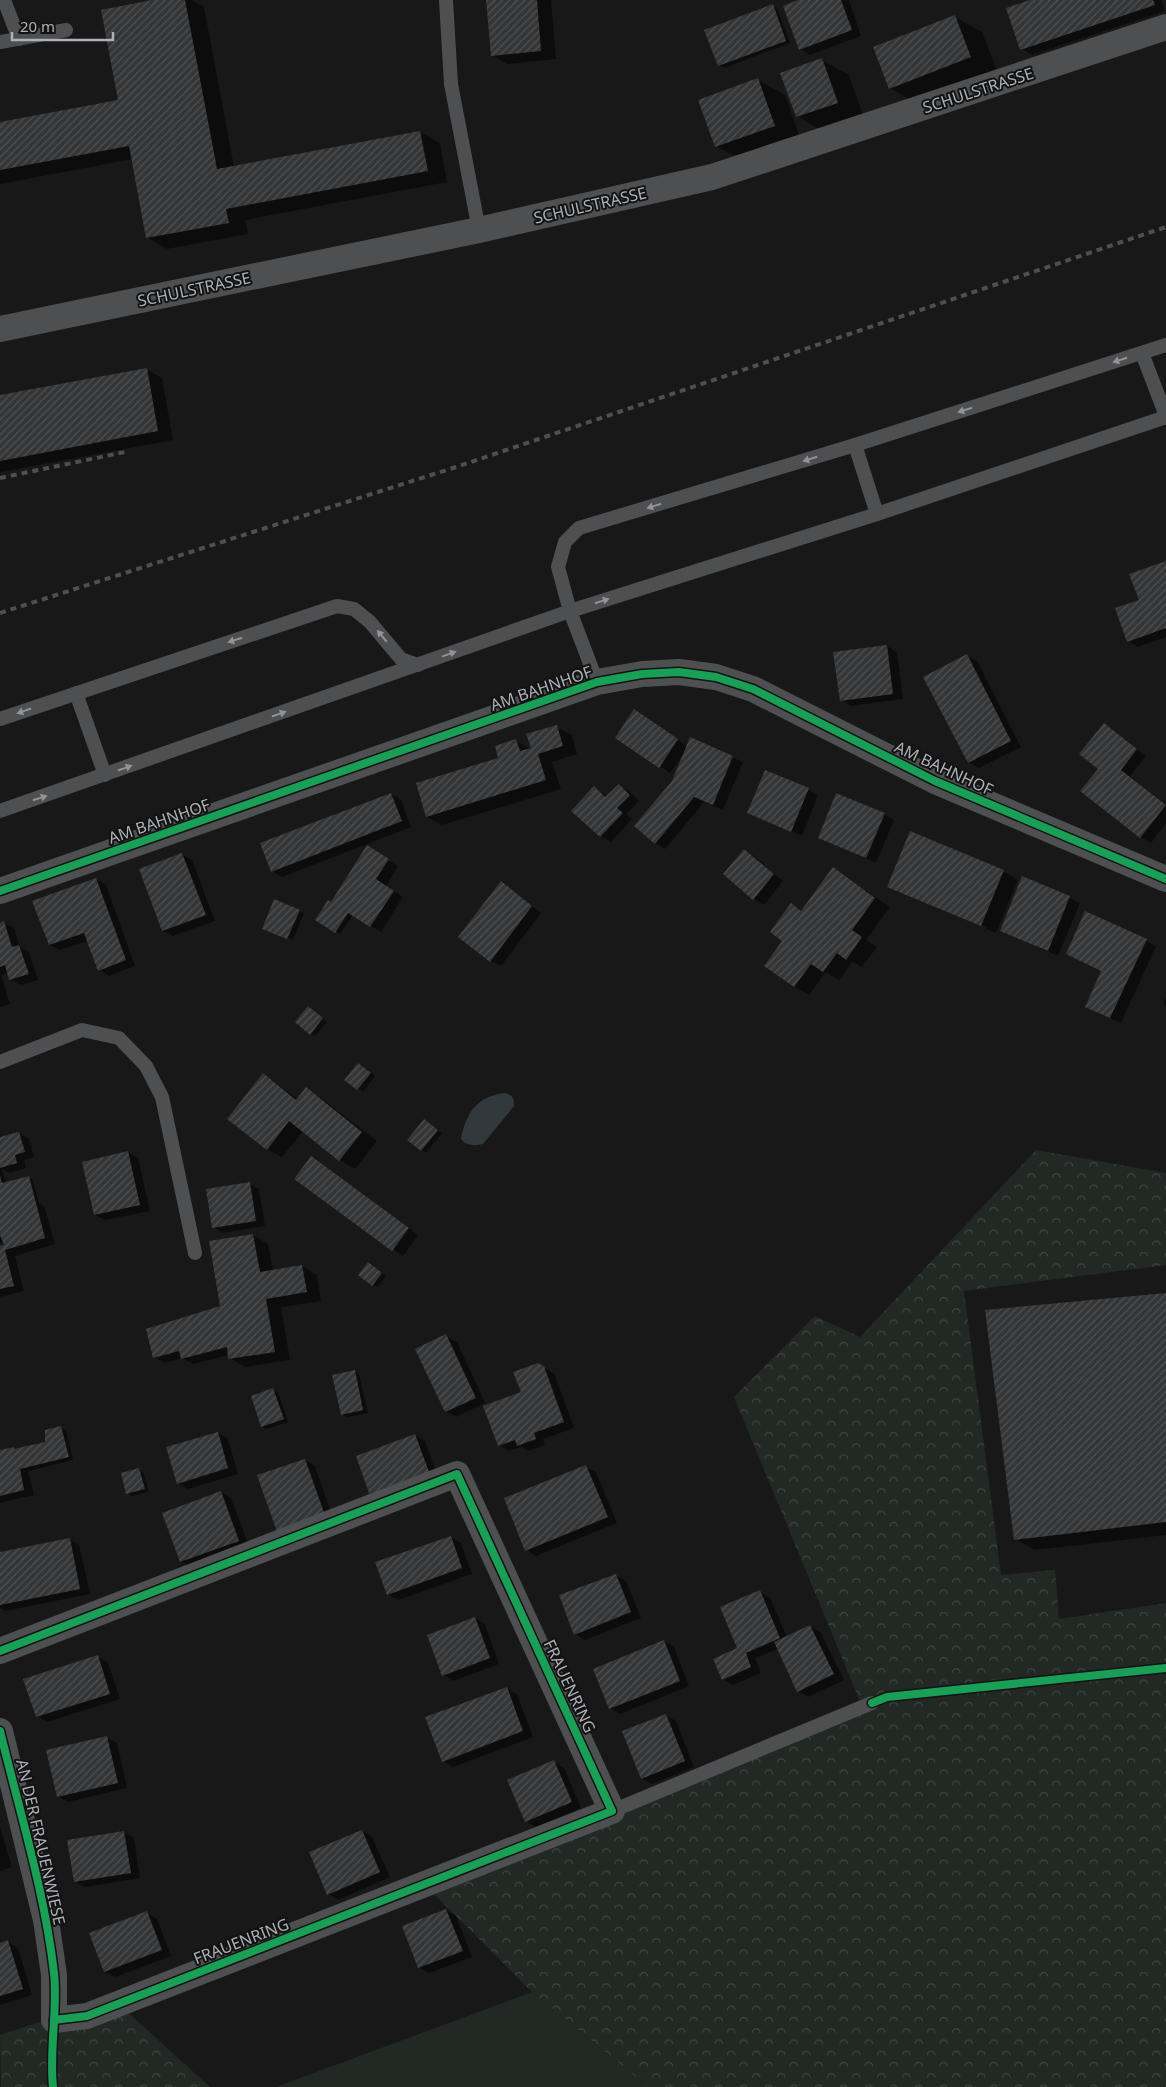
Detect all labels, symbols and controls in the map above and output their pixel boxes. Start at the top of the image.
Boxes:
scale bar [12,10,114,42]
text: 20 m [20,16,55,36]
street label: SCHULSTRASSE [920,62,1036,118]
street label: SCHULSTRASSE [531,181,649,229]
street label: SCHULSTRASSE [135,266,253,312]
one-way arrow [1112,357,1127,364]
one-way arrow [957,406,972,414]
one-way arrow [802,455,817,463]
one-way arrow [647,502,662,510]
one-way arrow [595,596,610,604]
one-way arrow [376,629,387,642]
one-way arrow [228,637,243,644]
one-way arrow [442,650,457,658]
street label: AM BAHNHOF [487,660,595,716]
one-way arrow [16,707,31,715]
one-way arrow [272,710,287,718]
street label: AM BAHNHOF [891,736,997,800]
one-way arrow [118,764,133,771]
street label: AM BAHNHOF [105,793,213,849]
one-way arrow [33,794,48,802]
street label: FRAUENRING [539,1636,601,1736]
street label: AN DER FRAUENWIESE [11,1757,71,1927]
street label: FRAUENRING [190,1913,292,1969]

